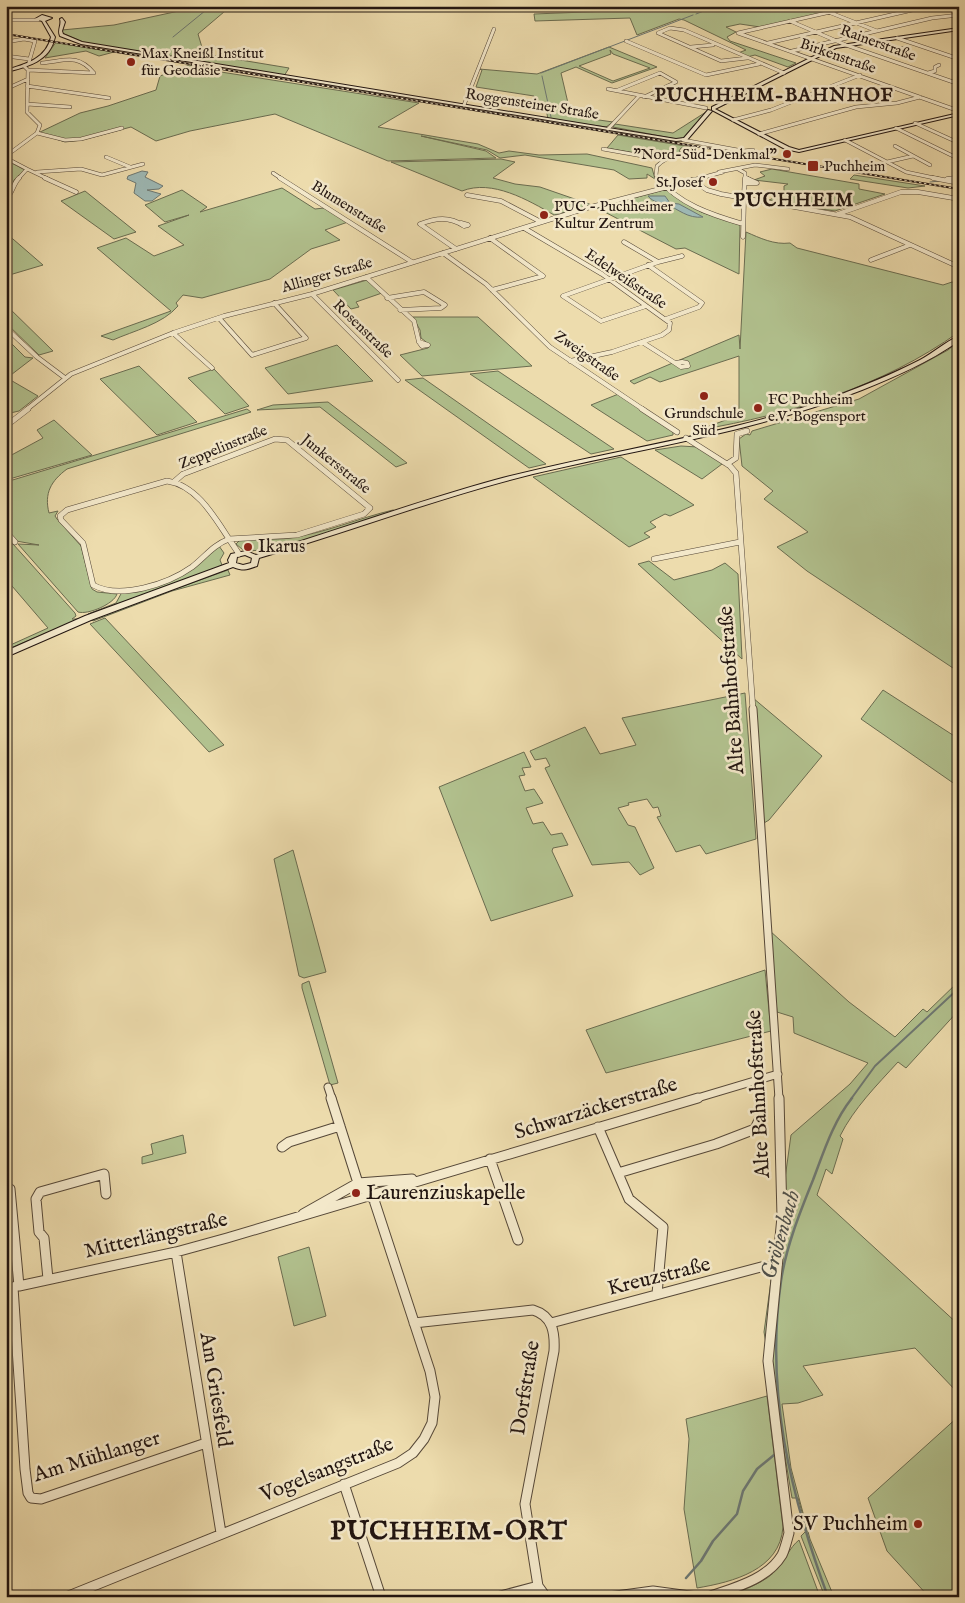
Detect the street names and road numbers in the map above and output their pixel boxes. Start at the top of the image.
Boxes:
street label: Rainerstraße [838,21,919,66]
street label: Birkenstraße [797,34,879,78]
street label: Roggensteiner Straße [464,84,600,124]
street label: Blumenstraße [308,176,390,238]
street label: Edelweißstraße [581,245,671,313]
street label: Allinger Straße [278,253,375,297]
street label: Rosenstraße [329,296,397,363]
street label: Zweigstraße [550,326,624,386]
street label: Zeppelinstraße [176,421,270,473]
street label: Junkersstraße [296,429,375,498]
street label: Alte Bahnhofstraße [713,605,751,776]
street label: Alte Bahnhofstraße [741,1009,777,1180]
street label: Schwarzäckerstraße [511,1071,681,1147]
street label: Mitterlängstraße [82,1206,231,1266]
street label: Kreuzstraße [605,1251,714,1303]
street label: Am Griesfeld [192,1330,238,1450]
street label: Dorfstraße [505,1338,547,1437]
street label: Am Mühlanger [29,1425,164,1489]
street label: Vogelsangstraße [255,1431,398,1509]

